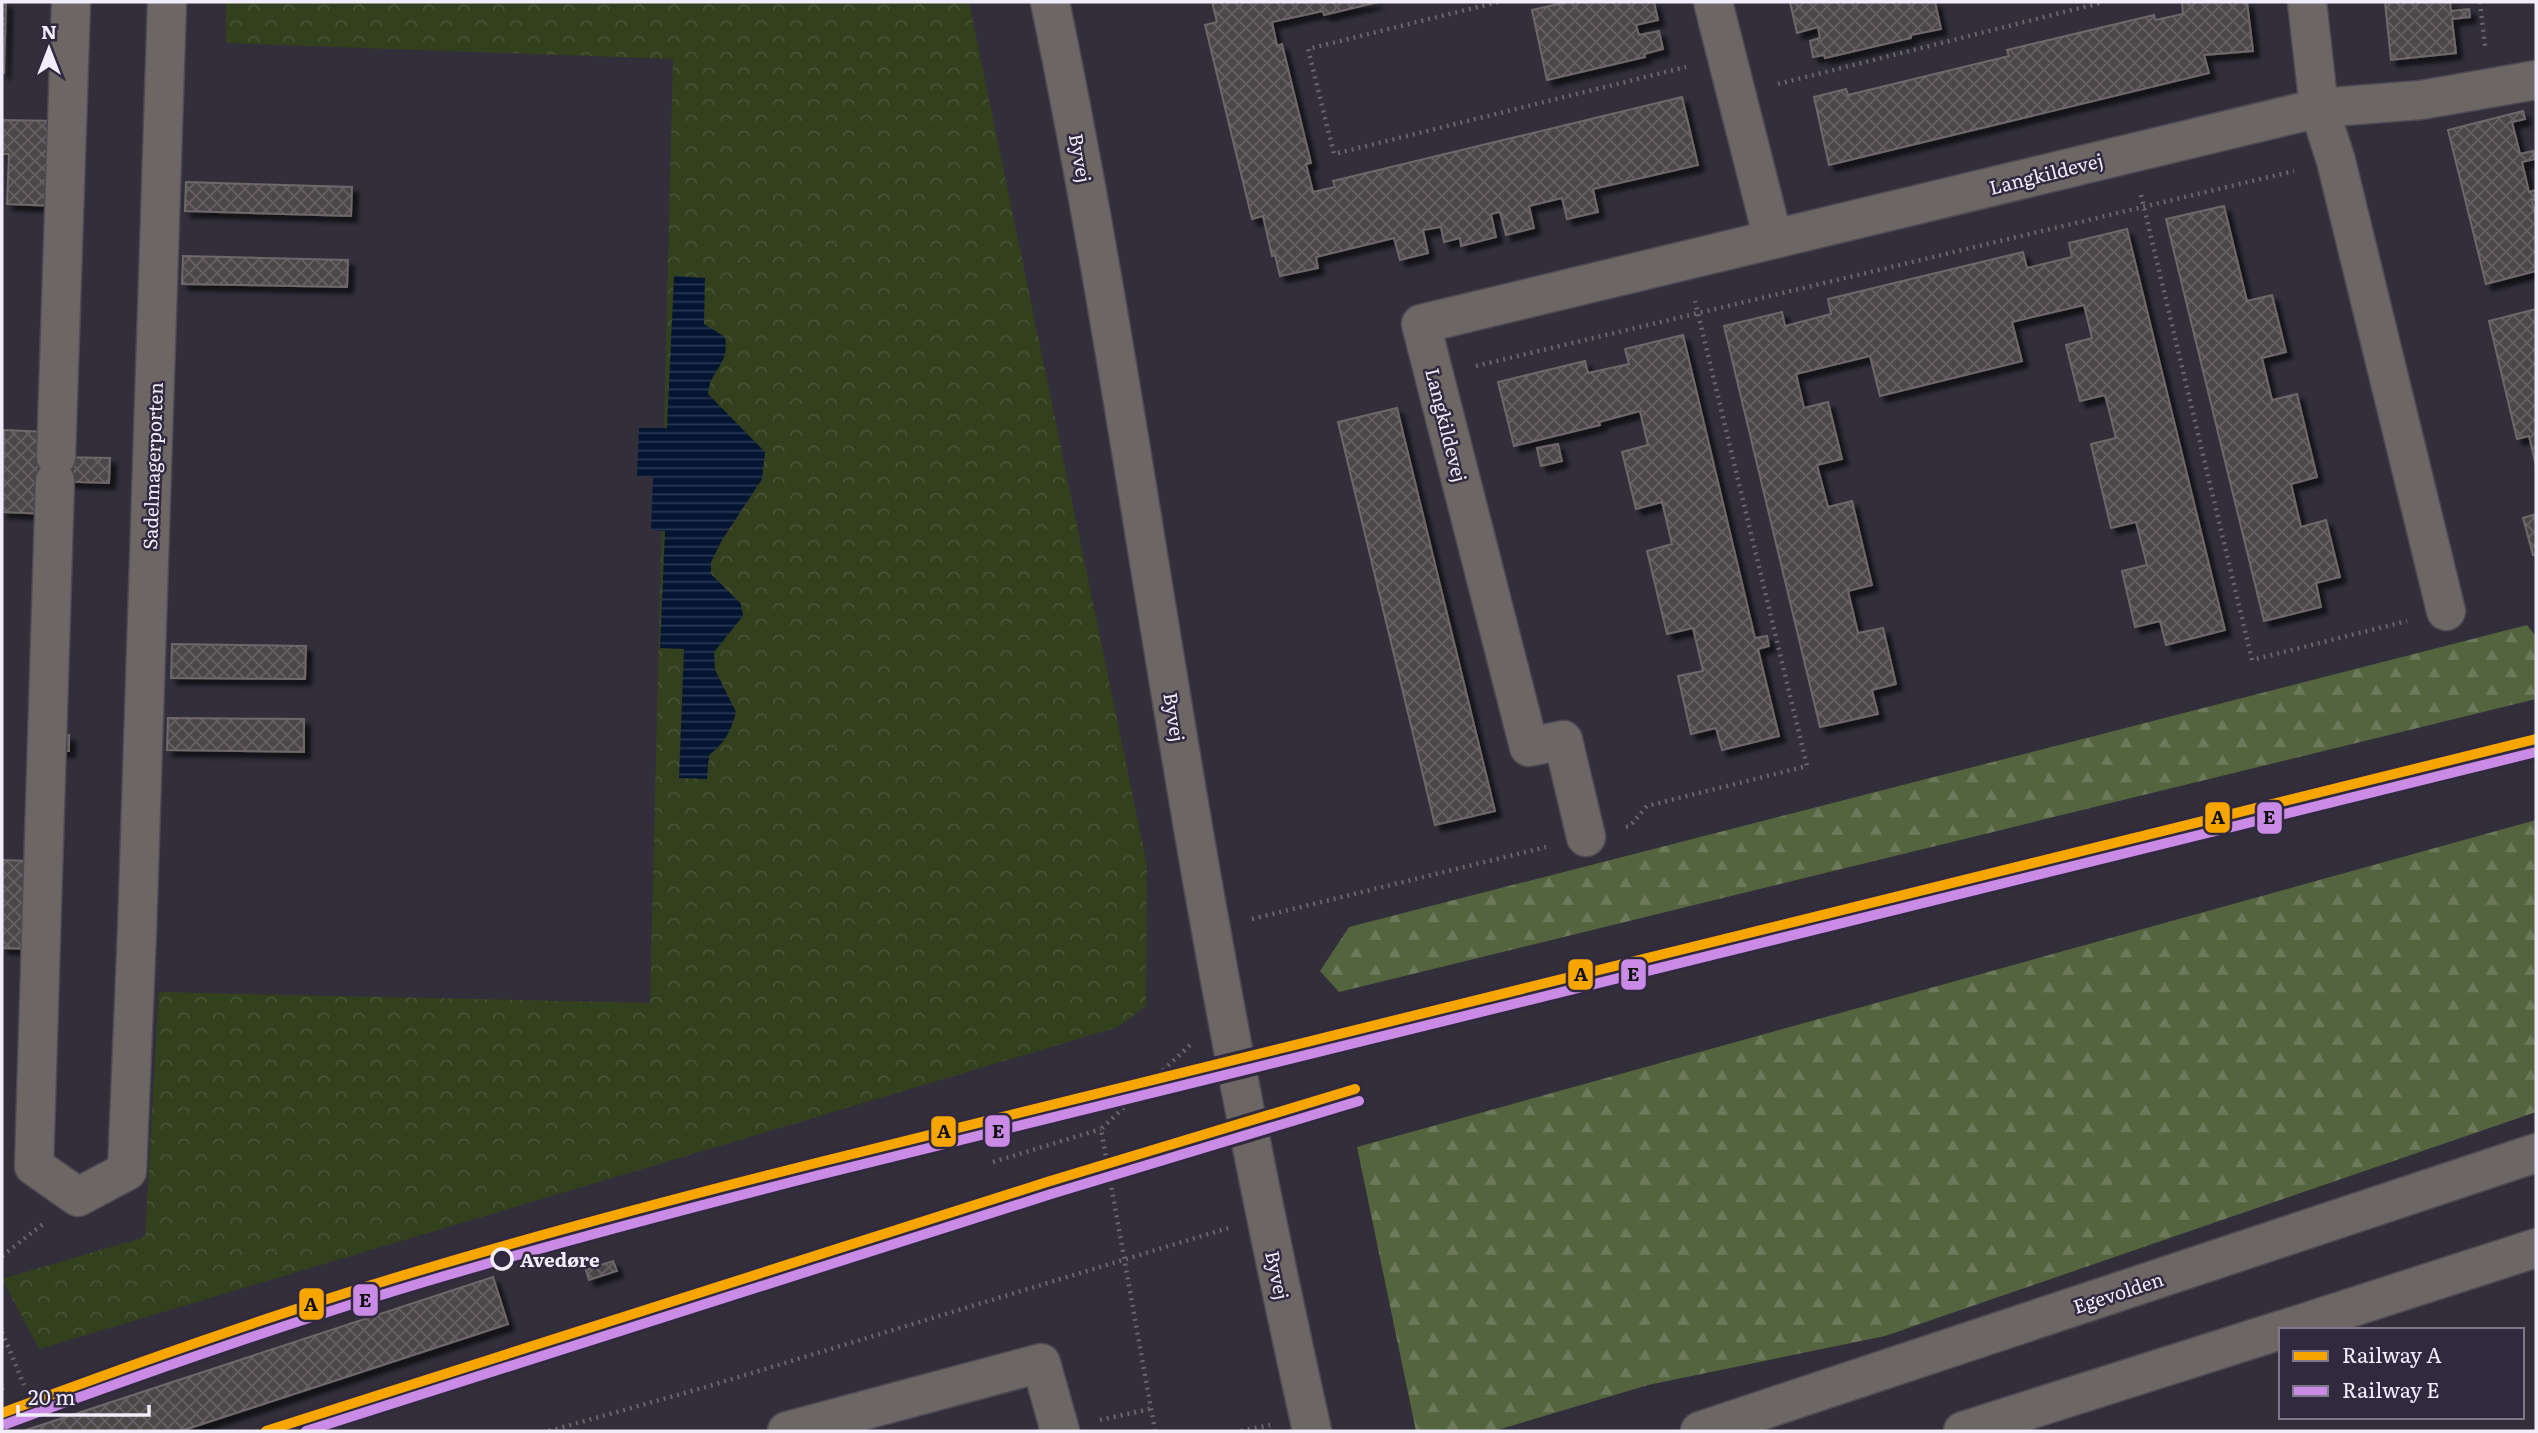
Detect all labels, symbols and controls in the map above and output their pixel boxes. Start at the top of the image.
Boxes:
north arrow [14,14,84,84]
text: N [41,17,57,45]
street label: Byvej [1063,131,1099,185]
street label: Langkildevej [1986,145,2106,201]
street label: Langkildevej [1419,365,1475,485]
street label: Sadelmagerporten [135,382,169,550]
street label: Byvej [1157,690,1193,744]
line badge: A [2204,801,2231,834]
line badge: E [2256,801,2283,835]
text: A [2211,802,2226,830]
text: E [2263,802,2275,830]
line badge: A [1567,958,1594,991]
line badge: E [1620,958,1647,991]
text: A [1574,959,1589,987]
text: E [1627,959,1639,987]
line badge: E [984,1114,1011,1148]
line badge: A [930,1115,957,1148]
text: A [937,1116,952,1144]
text: E [992,1116,1004,1144]
place label: Avedøre [520,1245,600,1273]
marker: Avedøre [491,1248,513,1270]
street label: Byvej [1259,1248,1297,1302]
street label: Egevolden [2069,1264,2167,1320]
line badge: E [352,1283,379,1317]
text: E [359,1285,371,1313]
line badge: A [298,1287,325,1321]
text: A [304,1289,319,1317]
legend [2279,1328,2524,1419]
text: Railway A [2342,1338,2442,1369]
text: Railway E [2342,1373,2440,1404]
scale bar [18,1374,149,1418]
text: 20 m [28,1380,75,1411]

